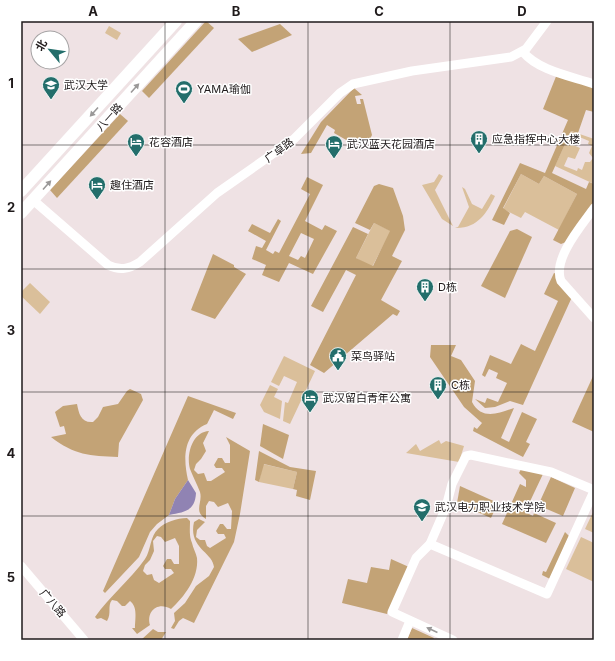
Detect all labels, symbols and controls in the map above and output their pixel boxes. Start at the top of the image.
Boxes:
text: A [88,3,98,19]
text: B [232,3,241,19]
text: C [374,3,384,19]
text: D [517,3,527,19]
north arrow [30,30,70,70]
text: 北 [32,37,50,53]
text: 1 [8,75,14,91]
school or university icon: 武汉大学 [41,75,61,100]
place label: 武汉大学 [64,78,108,92]
sports icon: YAMA瑜伽 [174,79,194,104]
place label: YAMA瑜伽 [197,82,251,96]
one-way arrow [130,83,139,94]
street label: 八一路 [93,100,125,134]
one-way arrow [89,107,98,117]
building icon: 应急指挥中心大楼 [469,129,489,154]
hotel icon: 花容酒店 [126,132,146,157]
place label: 应急指挥中心大楼 [492,132,580,146]
hotel icon: 武汉蓝天花园酒店 [324,134,344,159]
place label: 花容酒店 [149,135,193,149]
street label: 广卓路 [262,135,296,165]
place label: 武汉蓝天花园酒店 [347,137,435,151]
hotel icon: 趣住酒店 [87,175,107,200]
place label: 趣住酒店 [110,178,154,192]
one-way arrow [43,179,52,190]
text: 2 [7,199,15,215]
building icon: D栋 [415,277,435,302]
place label: D栋 [438,280,457,294]
text: 3 [7,322,15,338]
public building icon: 菜鸟驿站 [328,346,348,371]
place label: 菜鸟驿站 [351,349,395,363]
building icon: C栋 [428,375,448,400]
place label: C栋 [451,378,470,392]
hotel icon: 武汉留白青年公寓 [300,388,320,413]
place label: 武汉留白青年公寓 [323,391,411,405]
text: 4 [7,445,16,461]
school or university icon: 武汉电力职业技术学院 [412,497,432,522]
place label: 武汉电力职业技术学院 [435,500,545,514]
text: 5 [7,569,15,585]
street label: 广八路 [37,586,69,620]
one-way arrow [425,627,437,633]

